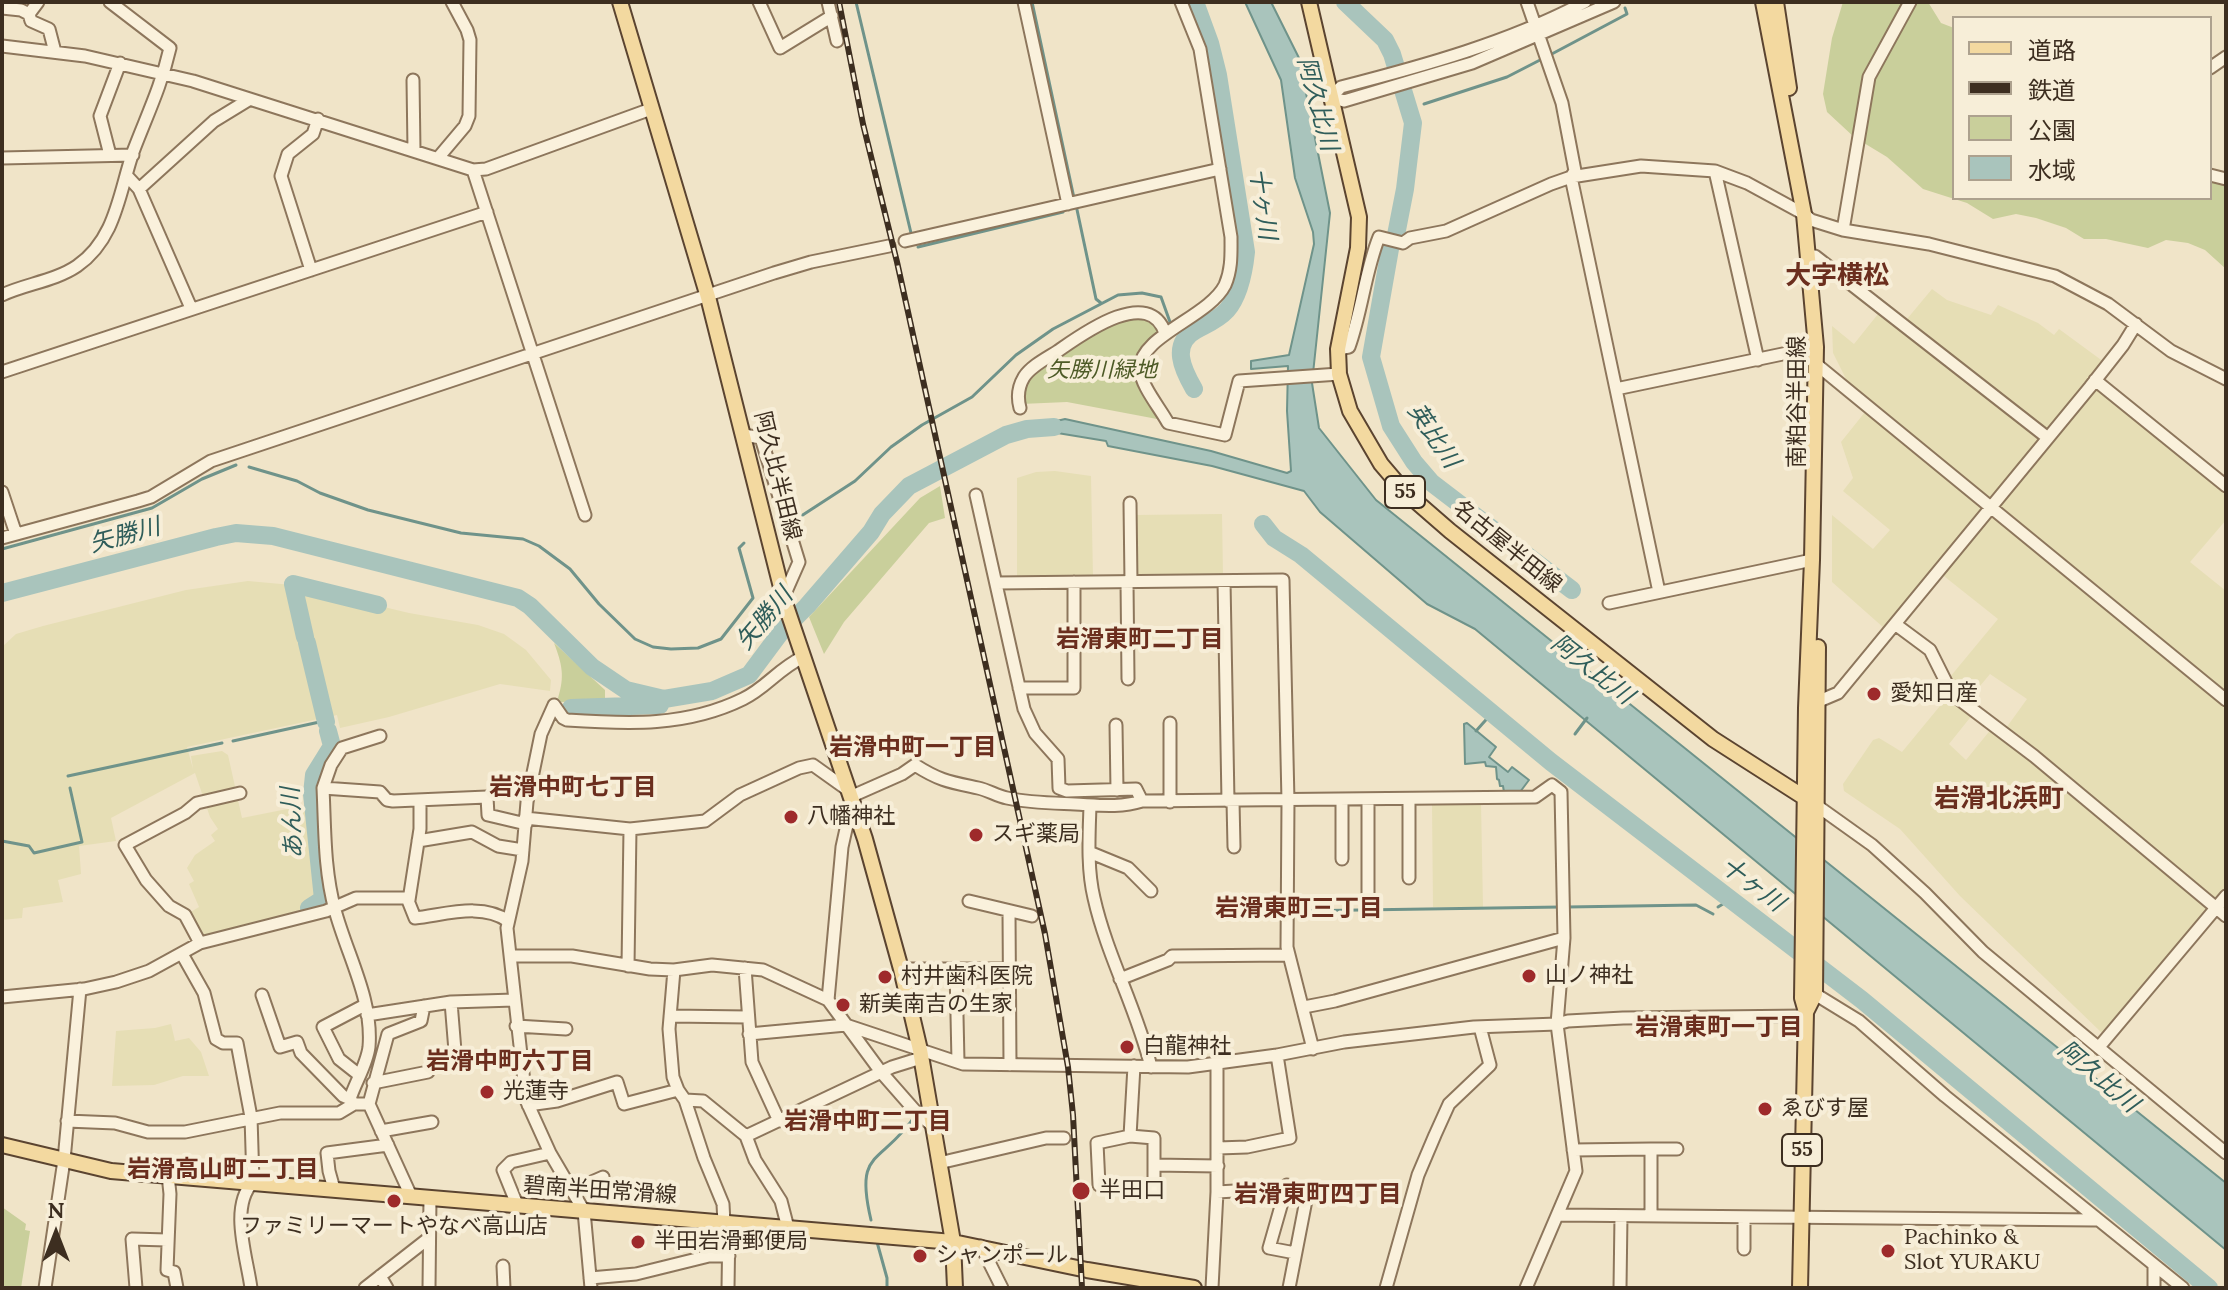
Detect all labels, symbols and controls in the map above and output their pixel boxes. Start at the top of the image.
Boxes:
legend [1952,16,2212,200]
text: 道路 [2028,35,2076,66]
water label: 阿久比川 [1291,54,1343,154]
text: 鉄道 [2028,75,2076,106]
text: 公園 [2028,115,2076,146]
text: 水域 [2028,155,2076,186]
water label: 十ヶ川 [1243,166,1281,242]
district label: 大字横松 [1785,261,1889,293]
street label: 南粕谷半田線 [1785,336,1811,468]
park label: 矢勝川緑地 [1047,358,1157,384]
water label: 英比川 [1401,398,1465,474]
street label: 阿久比半田線 [748,409,806,543]
road number: 55 [1385,476,1425,508]
street label: 名古屋半田線 [1447,495,1567,599]
water label: 矢勝川 [86,513,164,559]
water label: 矢勝川 [731,582,799,656]
district label: 岩滑東町二丁目 [1056,626,1224,654]
water label: 阿久比川 [1545,629,1639,711]
place label: 愛知日産 [1890,681,1978,707]
marker: 愛知日産 [1865,685,1883,703]
district label: 岩滑中町一丁目 [829,734,997,762]
district label: 岩滑中町七丁目 [489,774,657,802]
district label: 岩滑北浜町 [1934,784,2064,816]
water label: あん川 [277,786,309,860]
place label: 八幡神社 [807,804,895,830]
marker: 八幡神社 [782,808,800,826]
place label: スギ薬局 [992,822,1080,848]
marker: スギ薬局 [967,826,985,844]
water label: 十ヶ川 [1715,852,1789,918]
district label: 岩滑東町三丁目 [1215,895,1383,923]
place label: 山ノ神社 [1545,963,1633,989]
place label: 村井歯科医院 [901,964,1033,990]
marker: 山ノ神社 [1520,967,1538,985]
marker: 村井歯科医院 [876,968,894,986]
place label: 新美南吉の生家 [859,992,1013,1018]
marker: 新美南吉の生家 [834,996,852,1014]
district label: 岩滑東町一丁目 [1635,1014,1803,1042]
place label: 白龍神社 [1143,1034,1231,1060]
water label: 阿久比川 [2052,1035,2144,1119]
marker: 白龍神社 [1118,1038,1136,1056]
district label: 岩滑中町六丁目 [426,1048,594,1076]
place label: 光蓮寺 [503,1079,569,1105]
marker: 光蓮寺 [478,1083,496,1101]
place label: ゑびす屋 [1781,1096,1869,1122]
marker: ゑびす屋 [1756,1100,1774,1118]
district label: 岩滑中町二丁目 [784,1108,952,1136]
road number: 55 [1782,1134,1822,1166]
district label: 岩滑高山町二丁目 [127,1156,319,1184]
street label: 碧南半田常滑線 [522,1172,678,1210]
place label: 半田口 [1099,1178,1165,1204]
marker: 半田口 [1070,1180,1092,1202]
district label: 岩滑東町四丁目 [1234,1181,1402,1209]
marker: ファミリーマートやなべ高山店 [385,1192,403,1210]
north arrow [16,1194,96,1274]
text: N [47,1196,65,1224]
place label: ファミリーマートやなべ高山店 [240,1214,548,1240]
place label: Pachinko & Slot YURAKU [1904,1225,2040,1276]
place label: 半田岩滑郵便局 [654,1229,808,1255]
marker: 半田岩滑郵便局 [629,1233,647,1251]
marker: Pachinko & Slot YURAKU [1879,1242,1897,1260]
place label: シャンポール [936,1243,1068,1269]
marker: シャンポール [911,1247,929,1265]

